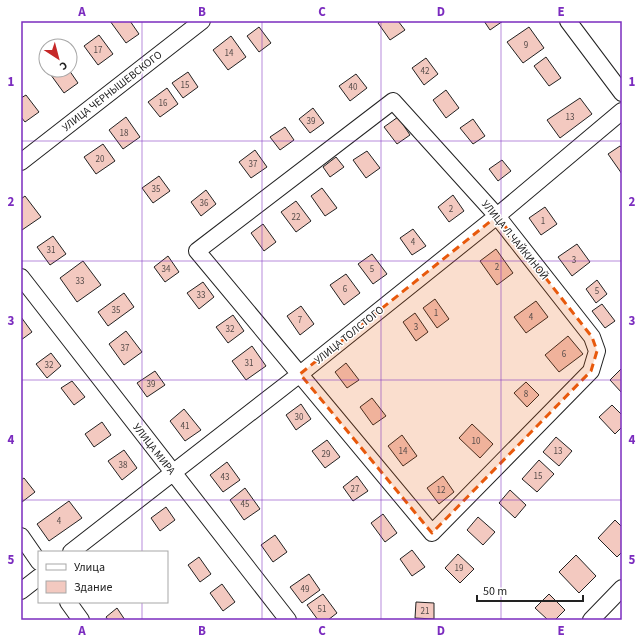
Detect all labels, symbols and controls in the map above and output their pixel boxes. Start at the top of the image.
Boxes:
text: A [77,3,86,21]
text: B [198,3,206,21]
text: C [318,3,326,21]
text: D [437,3,445,21]
text: E [557,3,565,21]
north arrow [38,38,78,78]
house number: 9 [524,39,529,52]
house number: 17 [94,44,103,57]
house number: 14 [225,47,234,60]
street label: УЛИЦА ЧЕРНЫШЕВСКОГО [59,48,165,134]
house number: 42 [421,65,430,78]
text: 1 [8,73,15,91]
text: 1 [629,73,636,91]
house number: 15 [181,79,190,92]
house number: 40 [349,81,358,94]
house number: 16 [159,97,168,110]
house number: 13 [566,111,575,124]
house number: 39 [307,115,316,128]
house number: 18 [120,127,129,140]
house number: 20 [96,153,105,166]
house number: 37 [249,158,258,171]
house number: 35 [152,183,161,196]
text: 2 [8,193,15,211]
text: 2 [629,193,636,211]
house number: 36 [200,197,209,210]
street label: УЛИЦА Л.ЧАЙКИНОЙ [478,197,552,283]
house number: 2 [449,203,454,216]
house number: 22 [292,211,301,224]
house number: 1 [541,215,545,228]
house number: 4 [411,236,416,249]
house number: 31 [47,244,55,257]
house number: 3 [572,254,577,267]
house number: 2 [495,261,500,274]
house number: 34 [162,263,171,276]
house number: 5 [370,263,375,276]
house number: 33 [76,275,85,288]
house number: 6 [343,283,348,296]
house number: 5 [595,285,600,298]
house number: 33 [197,289,206,302]
street label: УЛИЦА ТОЛСТОГО [311,302,387,368]
house number: 35 [112,304,121,317]
house number: 1 [434,307,438,320]
house number: 4 [529,311,534,324]
text: 3 [8,312,15,330]
text: 3 [629,312,636,330]
house number: 7 [298,314,303,327]
house number: 3 [414,321,419,334]
house number: 32 [226,323,235,336]
house number: 37 [121,342,130,355]
house number: 6 [562,348,567,361]
house number: 31 [245,357,253,370]
house number: 32 [45,359,54,372]
house number: 39 [147,378,156,391]
house number: 8 [524,388,529,401]
house number: 30 [295,411,304,424]
street label: УЛИЦА МИРА [129,420,179,478]
house number: 41 [181,420,189,433]
text: 4 [8,431,15,449]
text: 4 [629,431,636,449]
house number: 10 [472,435,481,448]
house number: 14 [399,445,408,458]
house number: 13 [554,445,563,458]
house number: 29 [322,448,331,461]
house number: 38 [119,459,128,472]
house number: 15 [534,470,543,483]
house number: 43 [221,471,230,484]
house number: 27 [351,483,360,496]
house number: 12 [437,484,446,497]
house number: 45 [241,498,250,511]
house number: 4 [57,515,62,528]
text: 5 [8,551,15,569]
legend [38,551,168,603]
text: 5 [629,551,636,569]
text: Улица [74,559,105,576]
house number: 19 [455,562,464,575]
scale bar [477,577,583,603]
text: Здание [74,579,113,596]
house number: 49 [301,583,310,596]
text: 50 m [483,583,507,600]
house number: 51 [318,603,326,616]
house number: 21 [421,605,429,618]
text: A [77,622,86,640]
text: B [198,622,206,640]
text: C [318,622,326,640]
text: D [437,622,445,640]
text: E [557,622,565,640]

